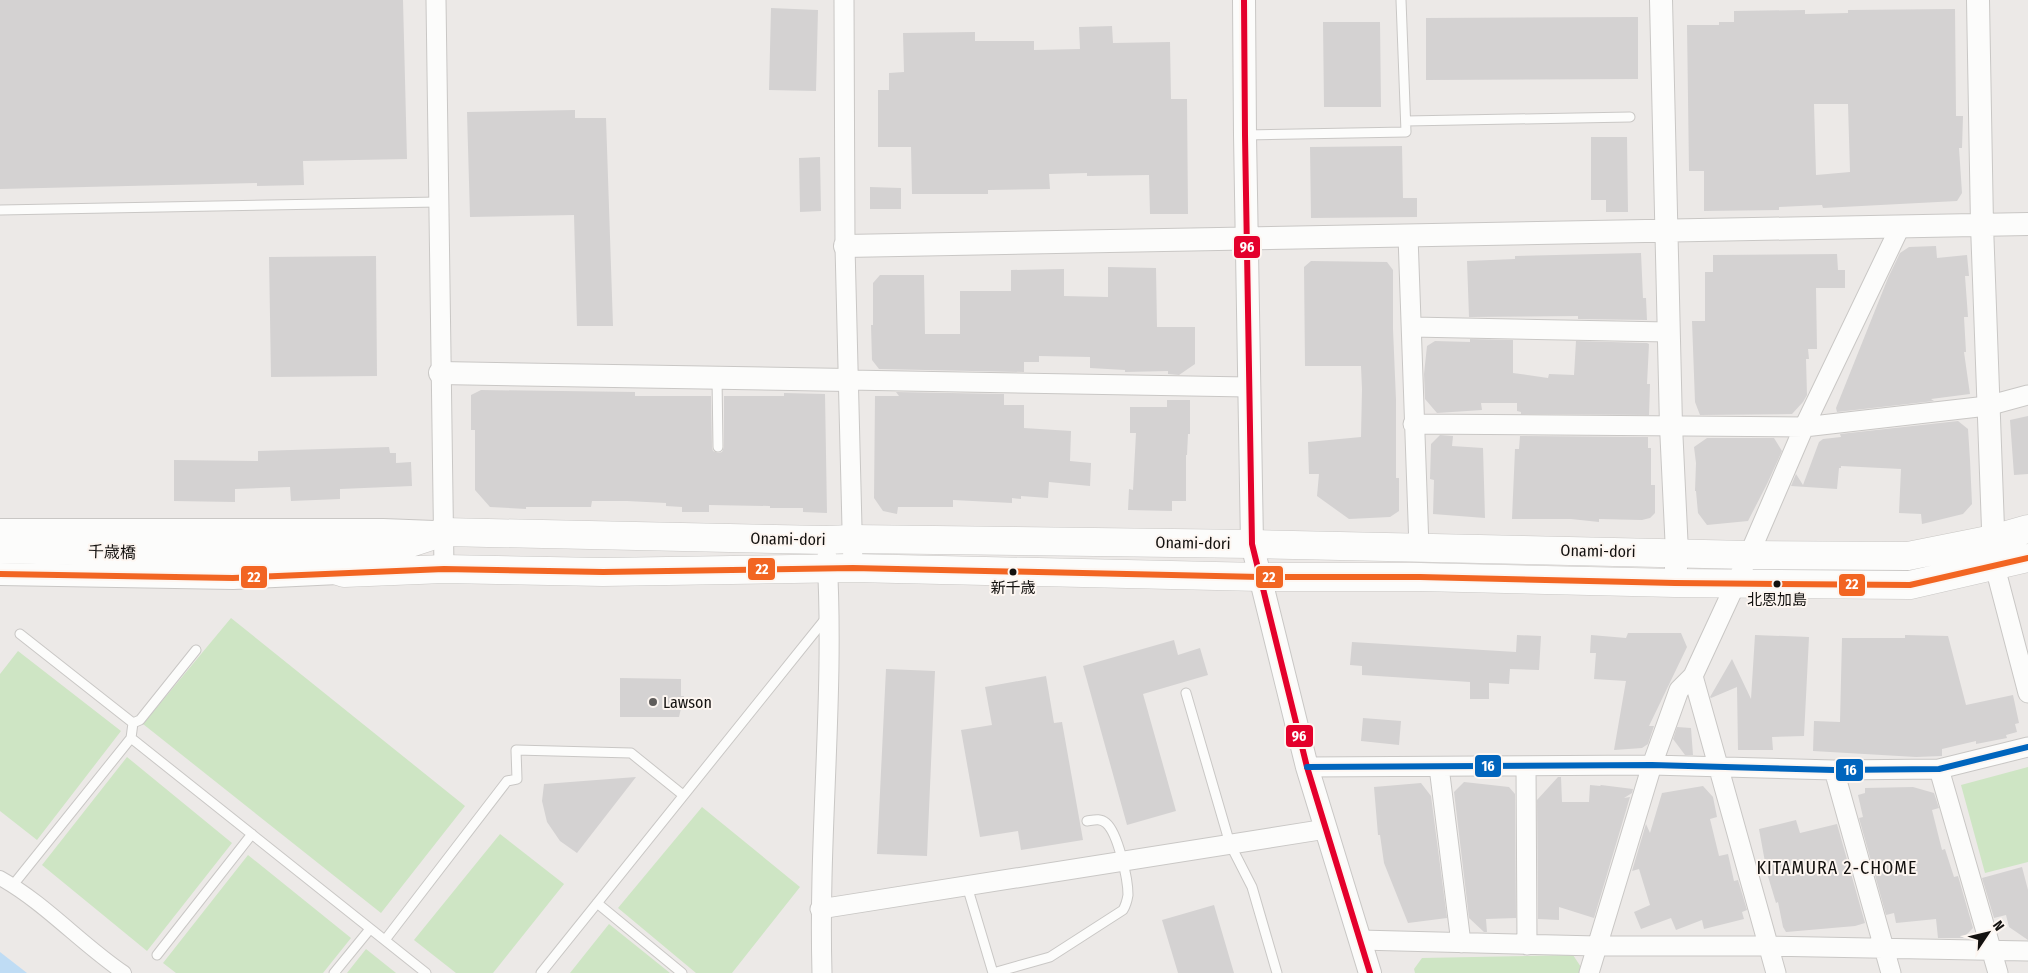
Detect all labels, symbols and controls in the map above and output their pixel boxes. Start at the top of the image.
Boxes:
line badge: 96 [1233,235,1261,259]
text: 96 [1240,239,1254,256]
street label: Onami-dori [750,529,826,549]
street label: Onami-dori [1155,533,1231,553]
street label: Onami-dori [1560,541,1636,561]
street label: 千歳橋 [88,542,136,562]
line badge: 22 [747,557,776,581]
text: 22 [755,561,769,578]
line badge: 22 [240,565,268,589]
line badge: 22 [1255,565,1284,589]
marker: 新千歳 [1008,567,1018,577]
text: 22 [247,569,261,586]
text: 22 [1262,569,1276,586]
line badge: 22 [1838,573,1866,597]
text: 22 [1845,576,1859,593]
place label: 新千歳 [990,579,1036,597]
marker: 北恩加島 [1772,579,1782,589]
place label: 北恩加島 [1747,591,1807,609]
place label: Lawson [663,693,712,712]
marker: Lawson [647,696,659,708]
line badge: 96 [1285,724,1314,748]
text: 96 [1292,728,1306,745]
line badge: 16 [1474,754,1502,778]
text: 16 [1481,758,1495,775]
line badge: 16 [1835,758,1864,782]
text: 16 [1843,762,1857,779]
district label: KITAMURA 2-CHOME [1756,857,1918,879]
north arrow [1963,908,2013,958]
text: N [1989,918,2008,934]

